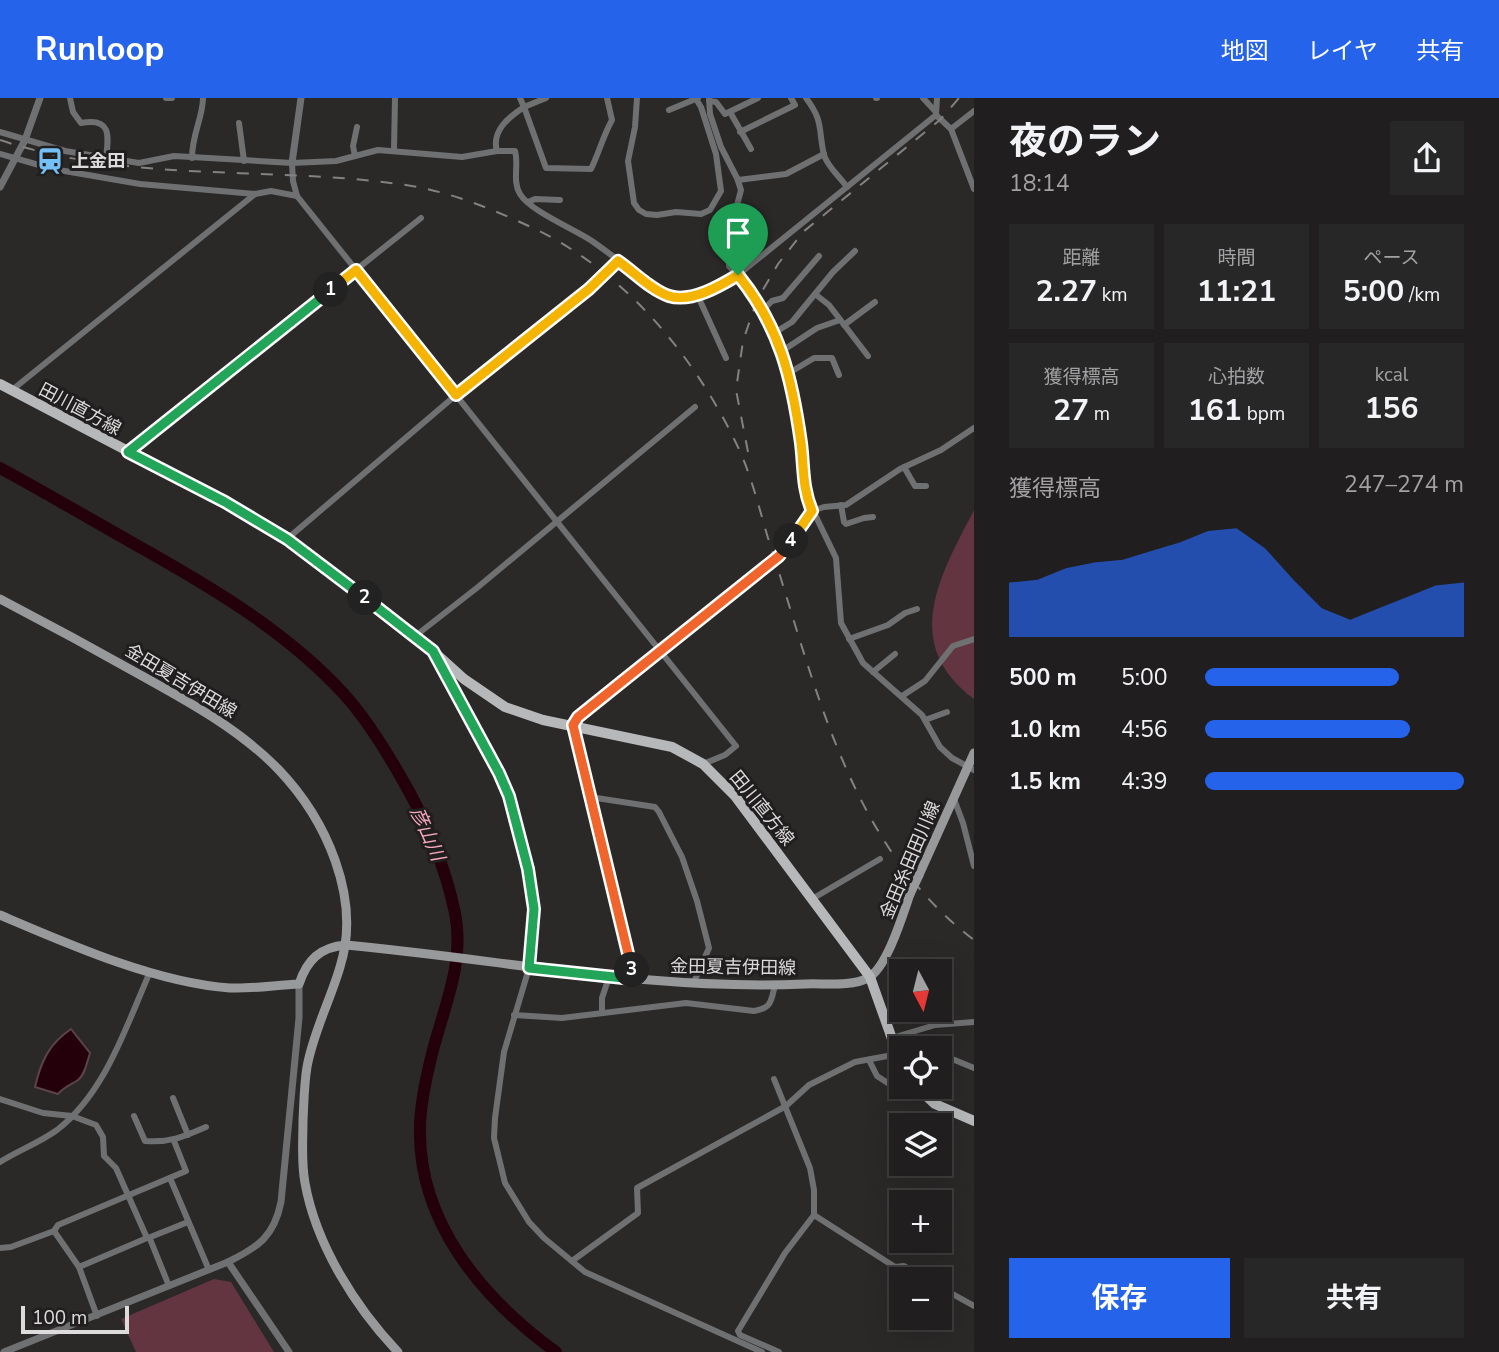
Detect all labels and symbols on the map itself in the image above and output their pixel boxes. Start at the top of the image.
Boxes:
station icon: 上金田 [35,146,65,176]
place label: 上金田 [71,149,125,173]
pin [708,203,768,275]
pin: 1 [314,272,348,308]
street label: 田川直方線 [35,377,125,441]
pin: 4 [774,524,808,558]
pin: 2 [348,580,382,616]
street label: 金田夏吉伊田線 [121,638,241,724]
street label: 田川直方線 [724,765,800,851]
street label: 金田糸田田川線 [874,797,946,923]
water label: 彦山川 [404,803,451,867]
pin: 3 [614,952,650,988]
street label: 金田夏吉伊田線 [670,954,796,980]
north arrow [889,959,952,1022]
scale bar [21,1303,130,1335]

